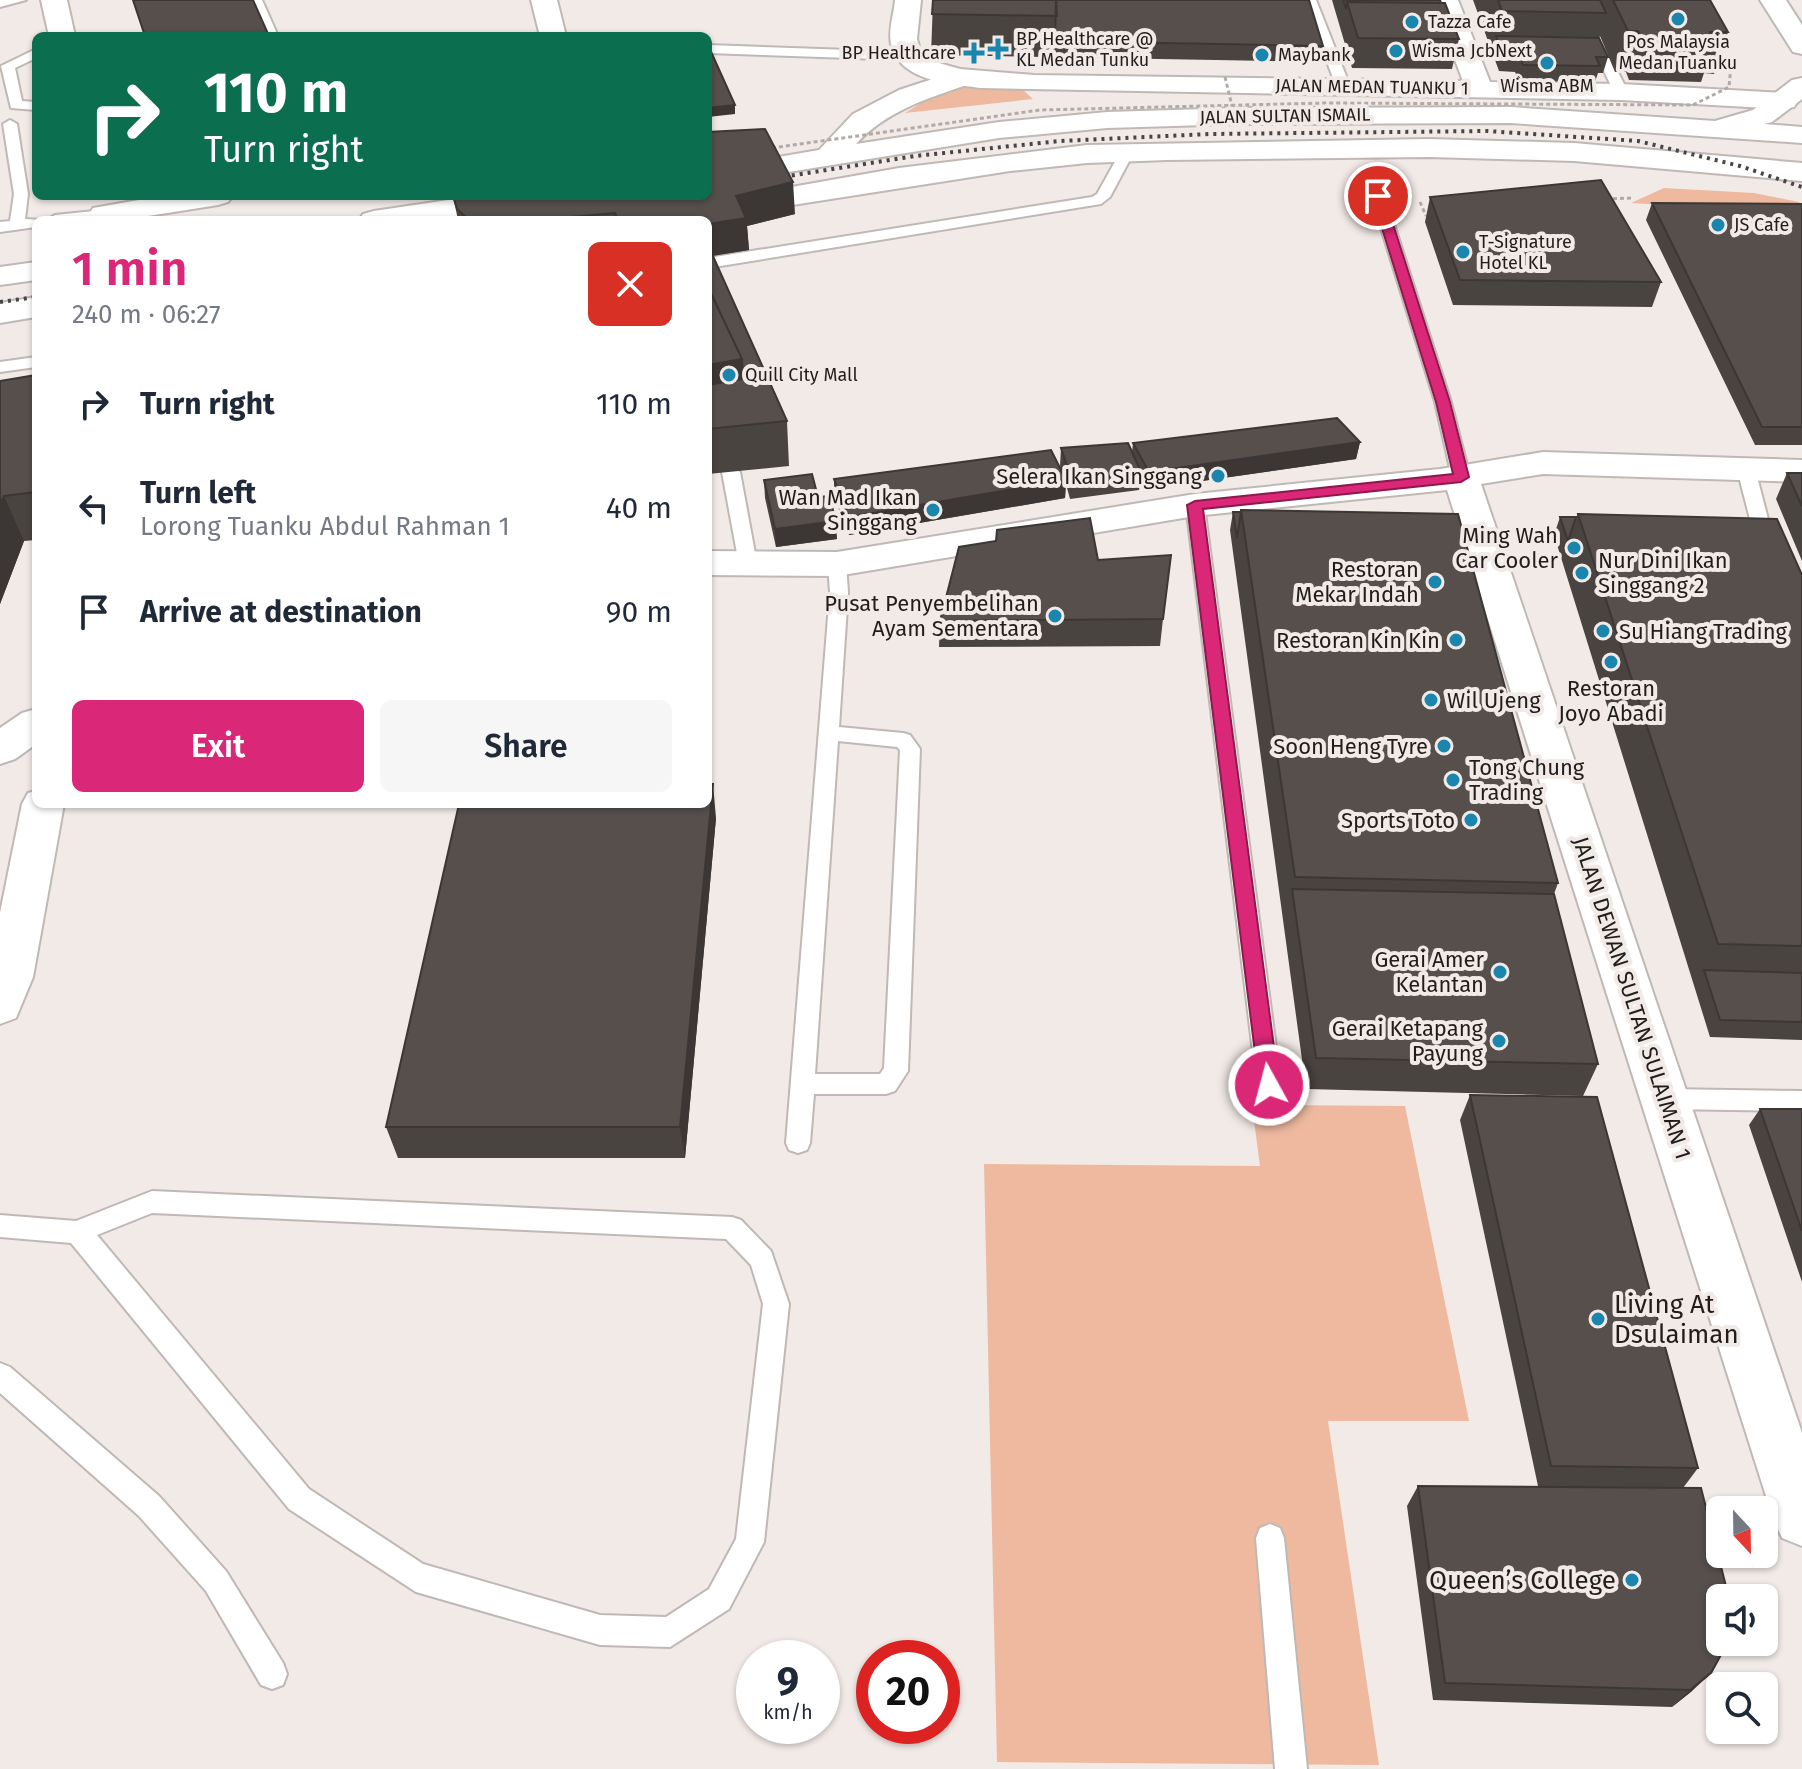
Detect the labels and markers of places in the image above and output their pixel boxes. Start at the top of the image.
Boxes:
marker: Pos Malaysia Medan Tuanku [1669,10,1687,28]
place label: Tazza Cafe [1428,11,1512,33]
marker: Tazza Cafe [1403,13,1421,31]
place label: BP Healthcare @ KL Medan Tunku [1016,28,1154,71]
place label: Pos Malaysia Medan Tuanku [1619,31,1737,74]
marker: BP Healthcare @ KL Medan Tunku [987,38,1009,60]
place label: Wisma JcbNext [1412,40,1533,62]
place label: BP Healthcare [842,42,956,64]
marker: BP Healthcare [963,42,985,64]
marker: Wisma JcbNext [1387,42,1405,60]
place label: Maybank [1278,44,1351,66]
marker: Maybank [1253,46,1271,64]
marker: Wisma ABM [1538,54,1556,72]
place label: Wisma ABM [1500,75,1594,97]
pin [1344,162,1412,230]
place label: JS Cafe [1734,214,1789,236]
marker: JS Cafe [1709,216,1727,234]
place label: T-Signature Hotel KL [1479,231,1572,274]
marker: T-Signature Hotel KL [1454,243,1472,261]
place label: Quill City Mall [745,364,858,386]
marker: Quill City Mall [720,366,738,384]
place label: Selera Ikan Singgang [996,463,1203,490]
marker: Selera Ikan Singgang [1209,467,1227,485]
place label: Wan Mad Ikan Singgang [778,484,918,536]
marker: Wan Mad Ikan Singgang [924,501,942,519]
place label: Ming Wah Car Cooler [1455,522,1558,574]
marker: Ming Wah Car Cooler [1565,539,1583,557]
place label: Nur Dini Ikan Singgang 2 [1598,547,1728,599]
place label: Restoran Mekar Indah [1295,556,1419,608]
marker: Nur Dini Ikan Singgang 2 [1573,564,1591,582]
marker: Restoran Mekar Indah [1426,573,1444,591]
place label: Pusat Penyembelihan Ayam Sementara [824,590,1039,642]
marker: Pusat Penyembelihan Ayam Sementara [1046,607,1064,625]
place label: Su Hiang Trading [1619,618,1788,645]
marker: Su Hiang Trading [1594,622,1612,640]
place label: Restoran Kin Kin [1276,627,1440,654]
marker: Restoran Kin Kin [1447,631,1465,649]
marker: Restoran Joyo Abadi [1602,653,1620,671]
place label: Restoran Joyo Abadi [1558,675,1664,727]
place label: Wil Ujeng [1447,687,1541,714]
marker: Wil Ujeng [1422,691,1440,709]
place label: Soon Heng Tyre [1273,733,1428,760]
marker: Soon Heng Tyre [1435,737,1453,755]
place label: Tong Chung Trading [1469,754,1585,806]
marker: Tong Chung Trading [1444,771,1462,789]
place label: Sports Toto [1341,807,1455,834]
marker: Sports Toto [1462,811,1480,829]
place label: Gerai Amer Kelantan [1374,946,1484,998]
marker: Gerai Amer Kelantan [1491,963,1509,981]
place label: Gerai Ketapang Payung [1332,1015,1484,1067]
marker: Gerai Ketapang Payung [1490,1032,1508,1050]
place label: Living At Dsulaiman [1614,1289,1739,1350]
marker: Living At Dsulaiman [1589,1310,1607,1328]
place label: Queen’s College [1429,1565,1616,1596]
marker: Queen’s College [1623,1571,1641,1589]

